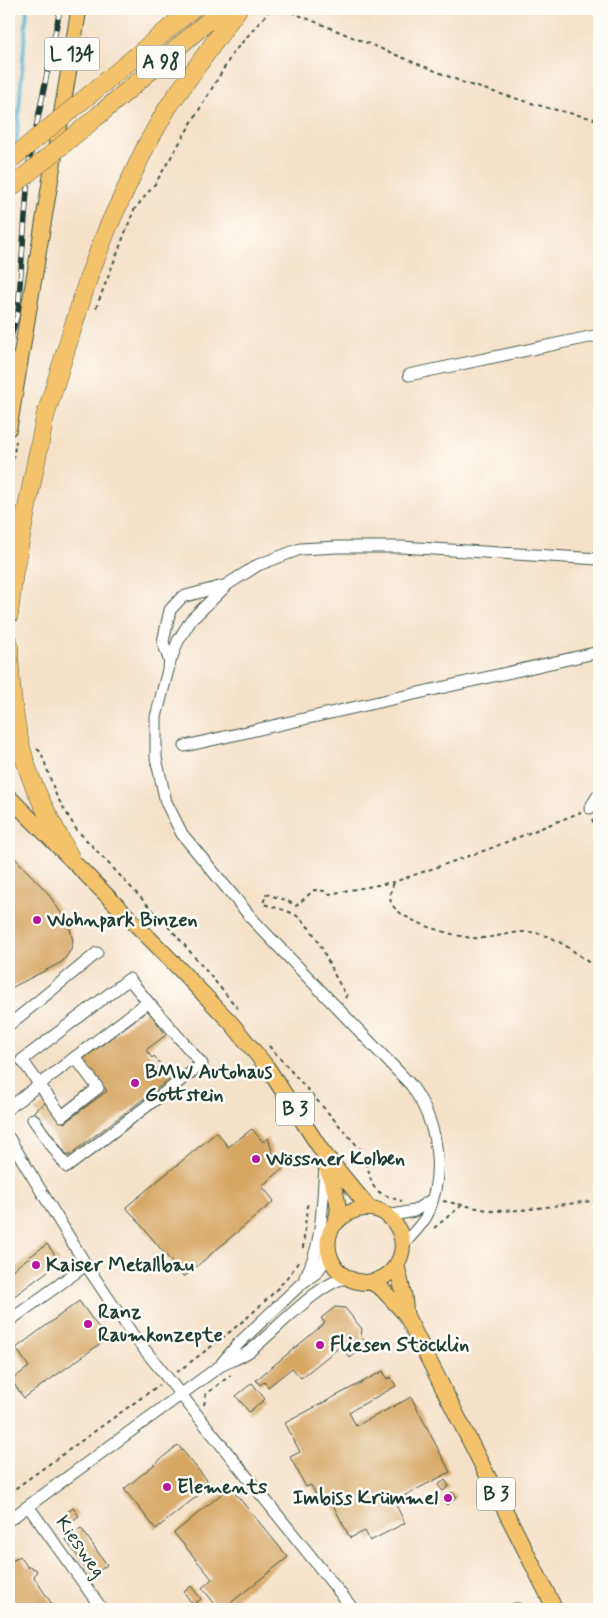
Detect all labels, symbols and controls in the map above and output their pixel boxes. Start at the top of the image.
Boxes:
road number: L 134 [44,38,100,70]
road number: A 98 [137,46,185,78]
place label: Wohnpark Binzen [46,907,198,934]
marker: Wohnpark Binzen [31,914,43,926]
place label: BMW Autohaus Gottstein [145,1059,272,1109]
marker: BMW Autohaus Gottstein [129,1077,141,1089]
road number: B 3 [276,1092,314,1126]
place label: Wössner Kolben [265,1146,405,1173]
marker: Wössner Kolben [250,1153,262,1165]
place label: Kaiser Metallbau [46,1252,194,1279]
marker: Kaiser Metallbau [30,1259,42,1271]
place label: Ranz Raumkonzepte [98,1299,223,1349]
marker: Ranz Raumkonzepte [82,1318,94,1330]
place label: Fliesen Stöcklin [330,1332,469,1359]
marker: Fliesen Stöcklin [314,1339,326,1351]
place label: Elements [177,1474,267,1501]
road number: B 3 [477,1478,515,1510]
marker: Elements [161,1481,173,1493]
place label: Imbiss Krümmel [293,1485,438,1512]
marker: Imbiss Krümmel [442,1492,454,1504]
street label: Kiesweg [49,1510,111,1584]

